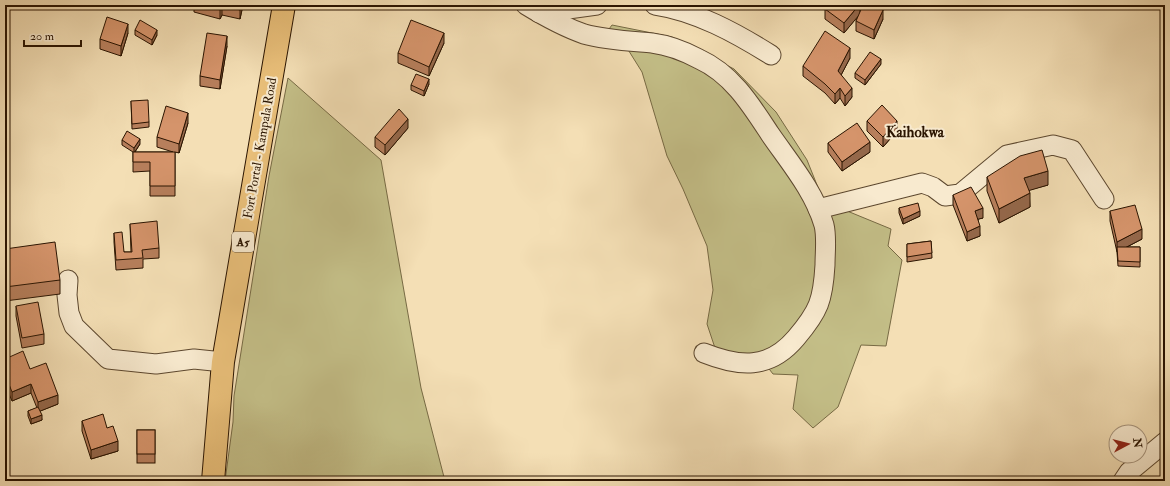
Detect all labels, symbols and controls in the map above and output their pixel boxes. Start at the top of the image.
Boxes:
scale bar [24,22,81,48]
text: 20 m [30,29,55,44]
street label: Fort Portal - Kampala Road [240,76,281,220]
district label: Kaihokwa [886,123,945,142]
road number: A5 [232,232,254,252]
north arrow [1108,424,1148,464]
text: N [1130,436,1145,450]

